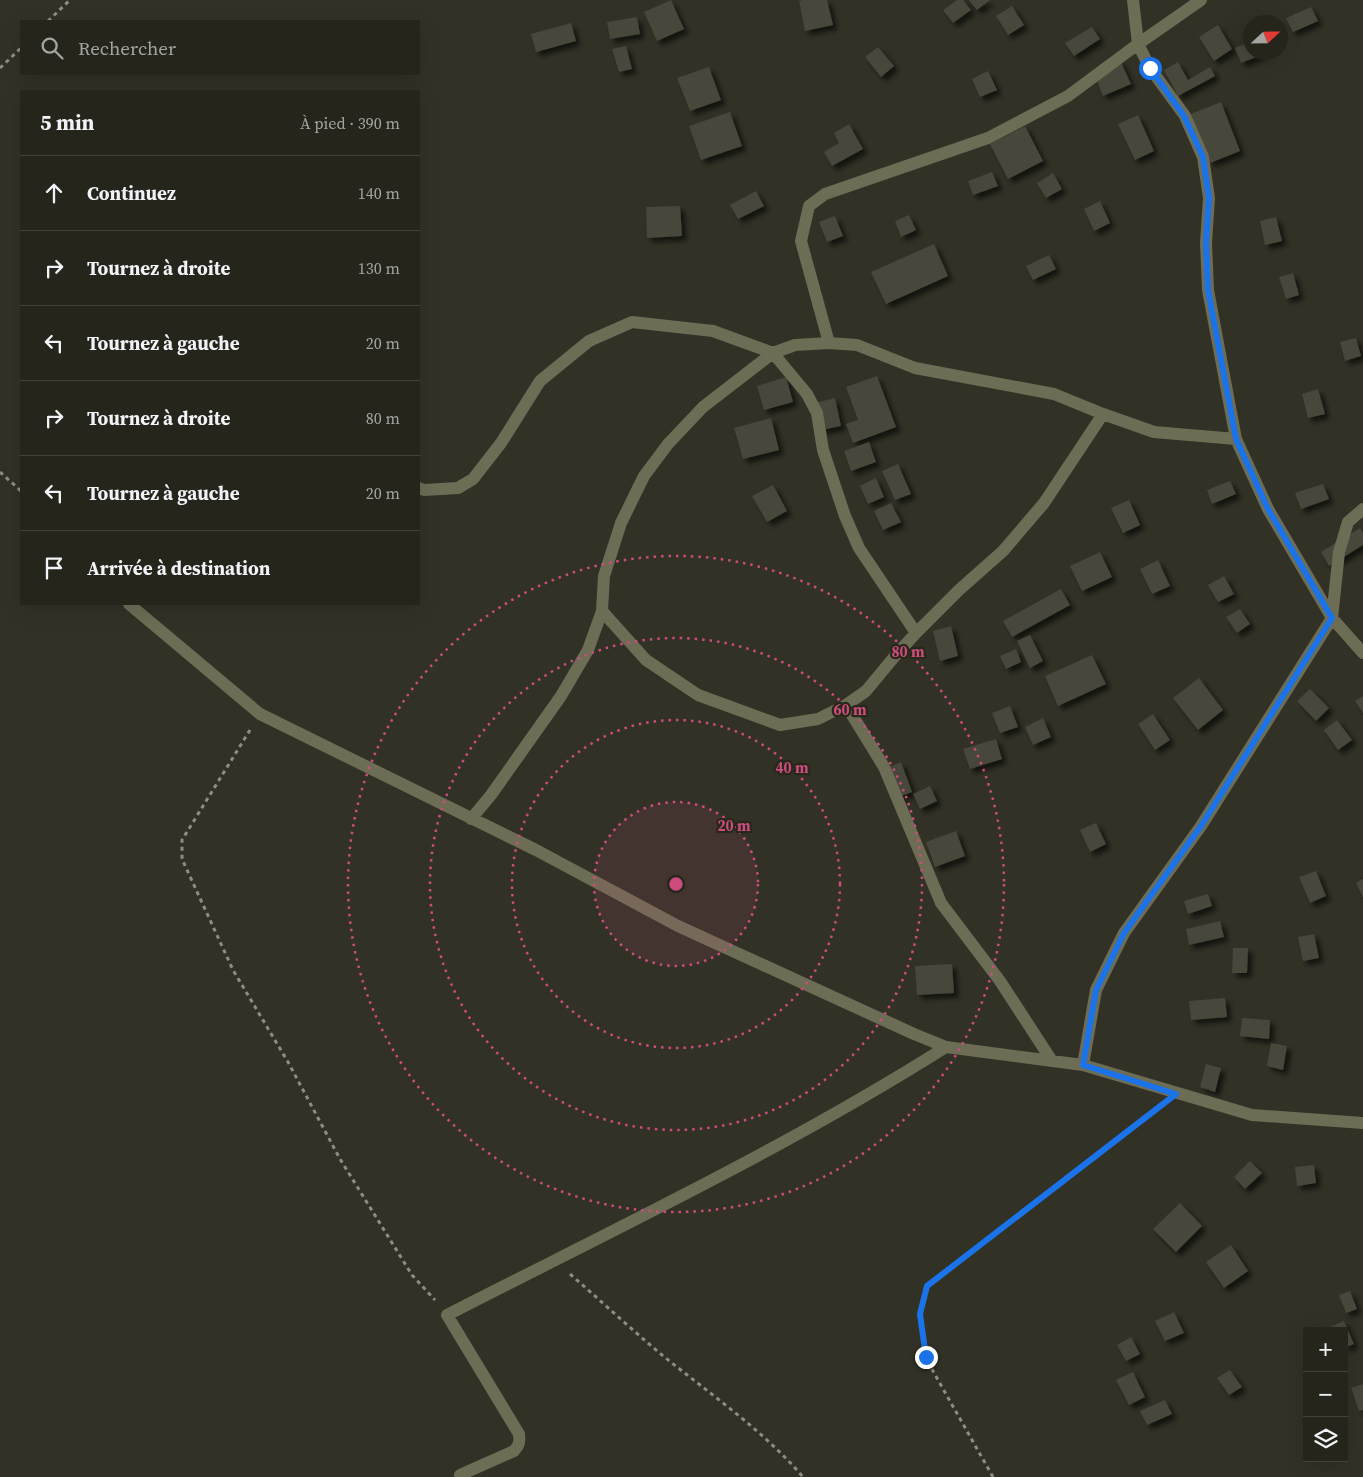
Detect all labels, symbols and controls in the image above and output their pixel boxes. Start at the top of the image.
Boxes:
north arrow [1243,15,1288,60]
search box [20,20,420,75]
icon: search [38,34,66,62]
text: Rechercher [78,35,176,61]
route start [1139,57,1162,80]
text: 5 min [40,108,95,137]
text: À pied · 390 m [300,112,400,134]
icon: ahead [40,179,68,207]
text: Continuez [87,180,176,206]
text: 140 m [358,182,400,204]
icon: right [40,254,68,282]
text: Tournez à droite [87,255,230,281]
text: 130 m [358,257,400,279]
icon: left [40,329,68,357]
text: Tournez à gauche [87,330,240,356]
text: 20 m [366,332,400,354]
icon: right [40,404,68,432]
text: Tournez à droite [87,405,230,431]
text: 80 m [366,407,400,429]
icon: left [40,479,68,507]
text: Tournez à gauche [87,480,240,506]
text: 20 m [366,482,400,504]
icon: arrive [40,554,68,582]
text: Arrivée à destination [87,555,270,581]
text: 80 m [891,641,925,662]
text: 60 m [833,699,867,720]
text: 40 m [775,757,809,778]
text: 20 m [717,815,751,836]
centre of rings [667,875,685,893]
map controls [1303,1327,1348,1462]
button: + [1303,1327,1348,1372]
route end [915,1346,938,1369]
button: − [1303,1372,1348,1417]
button: layers [1303,1417,1348,1462]

